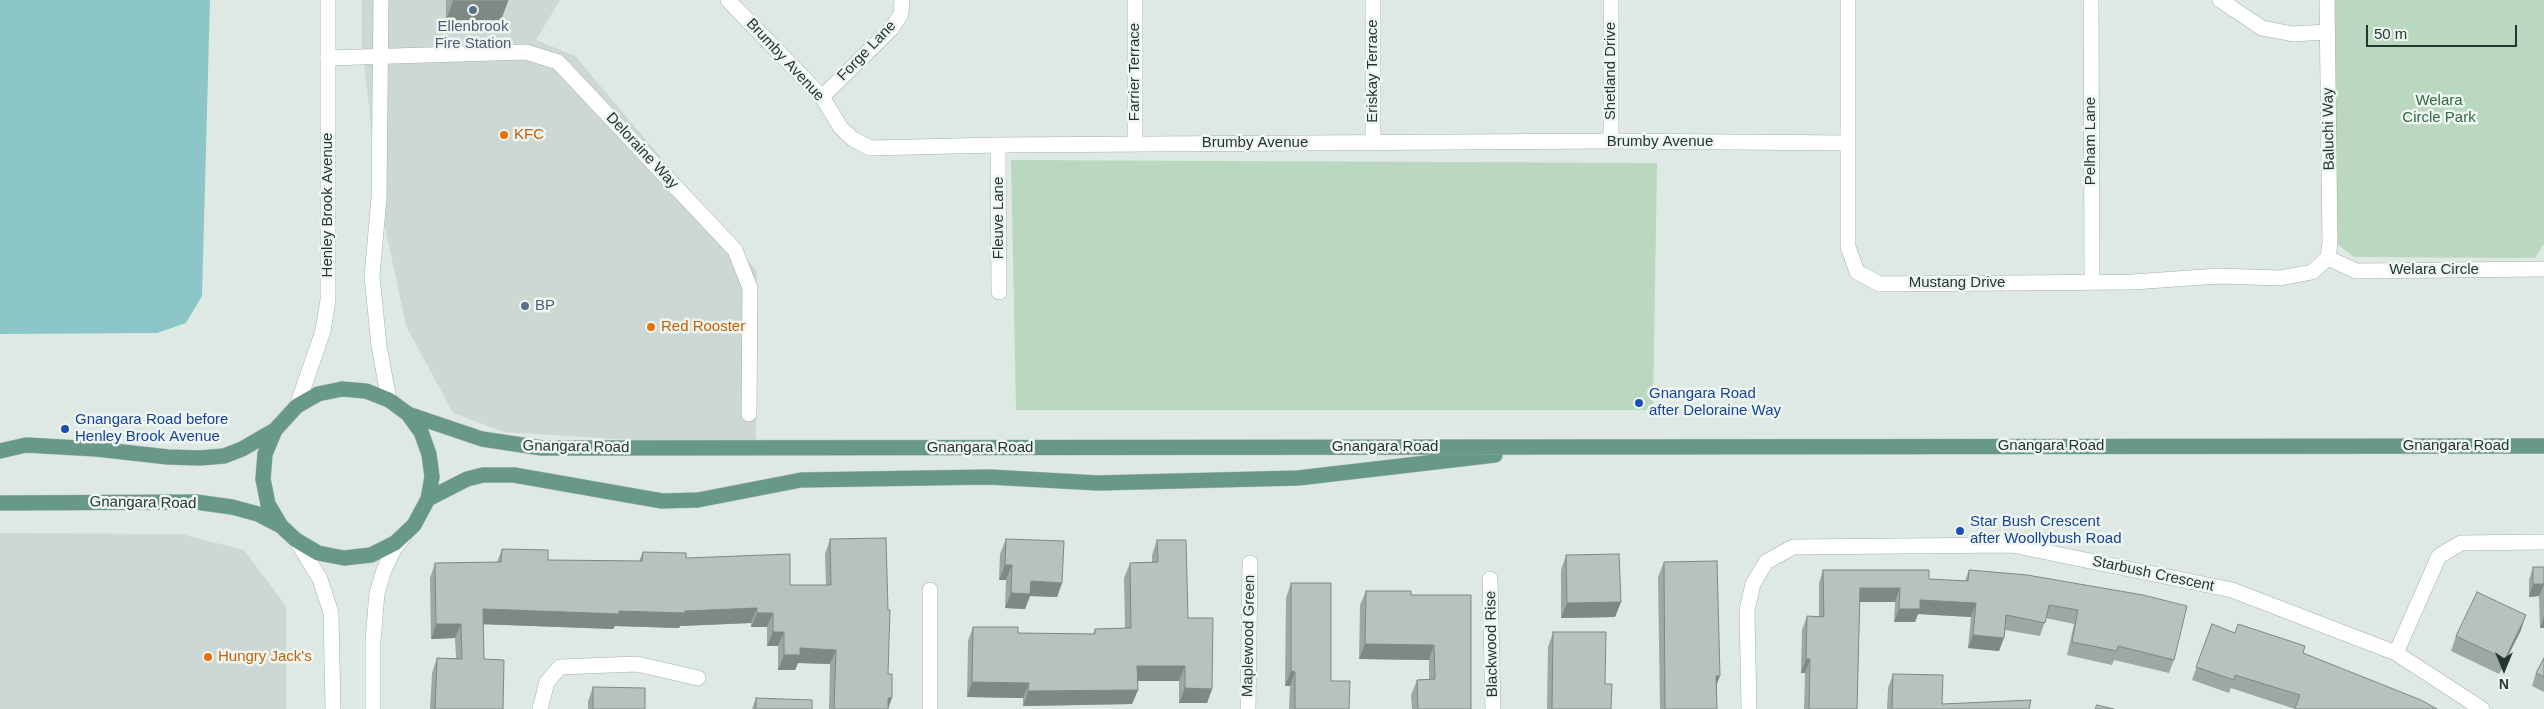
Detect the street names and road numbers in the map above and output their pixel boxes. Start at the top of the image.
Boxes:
street label: Brumby Avenue [742,15,828,105]
street label: Forge Lane [834,17,900,85]
street label: Eriskay Terrace [1364,19,1382,123]
street label: Shetland Drive [1602,22,1620,120]
street label: Farrier Terrace [1126,23,1144,121]
street label: Baluchi Way [2319,87,2339,171]
street label: Pelham Lane [2082,97,2100,185]
street label: Deloraine Way [602,109,682,193]
street label: Henley Brook Avenue [319,133,337,277]
street label: Brumby Avenue [1607,133,1713,151]
street label: Brumby Avenue [1202,134,1308,152]
street label: Fleuve Lane [990,177,1008,259]
street label: Welara Circle [2389,261,2479,279]
street label: Mustang Drive [1909,274,2005,292]
street label: Gnangara Road [522,437,630,457]
street label: Gnangara Road [1998,437,2104,455]
street label: Gnangara Road [2403,437,2509,455]
street label: Gnangara Road [1332,438,1438,456]
street label: Gnangara Road [927,439,1033,457]
street label: Gnangara Road [89,493,197,513]
street label: Starbush Crescent [2090,552,2216,596]
street label: Maplewood Green [1239,575,1259,697]
street label: Blackwood Rise [1482,590,1502,698]

